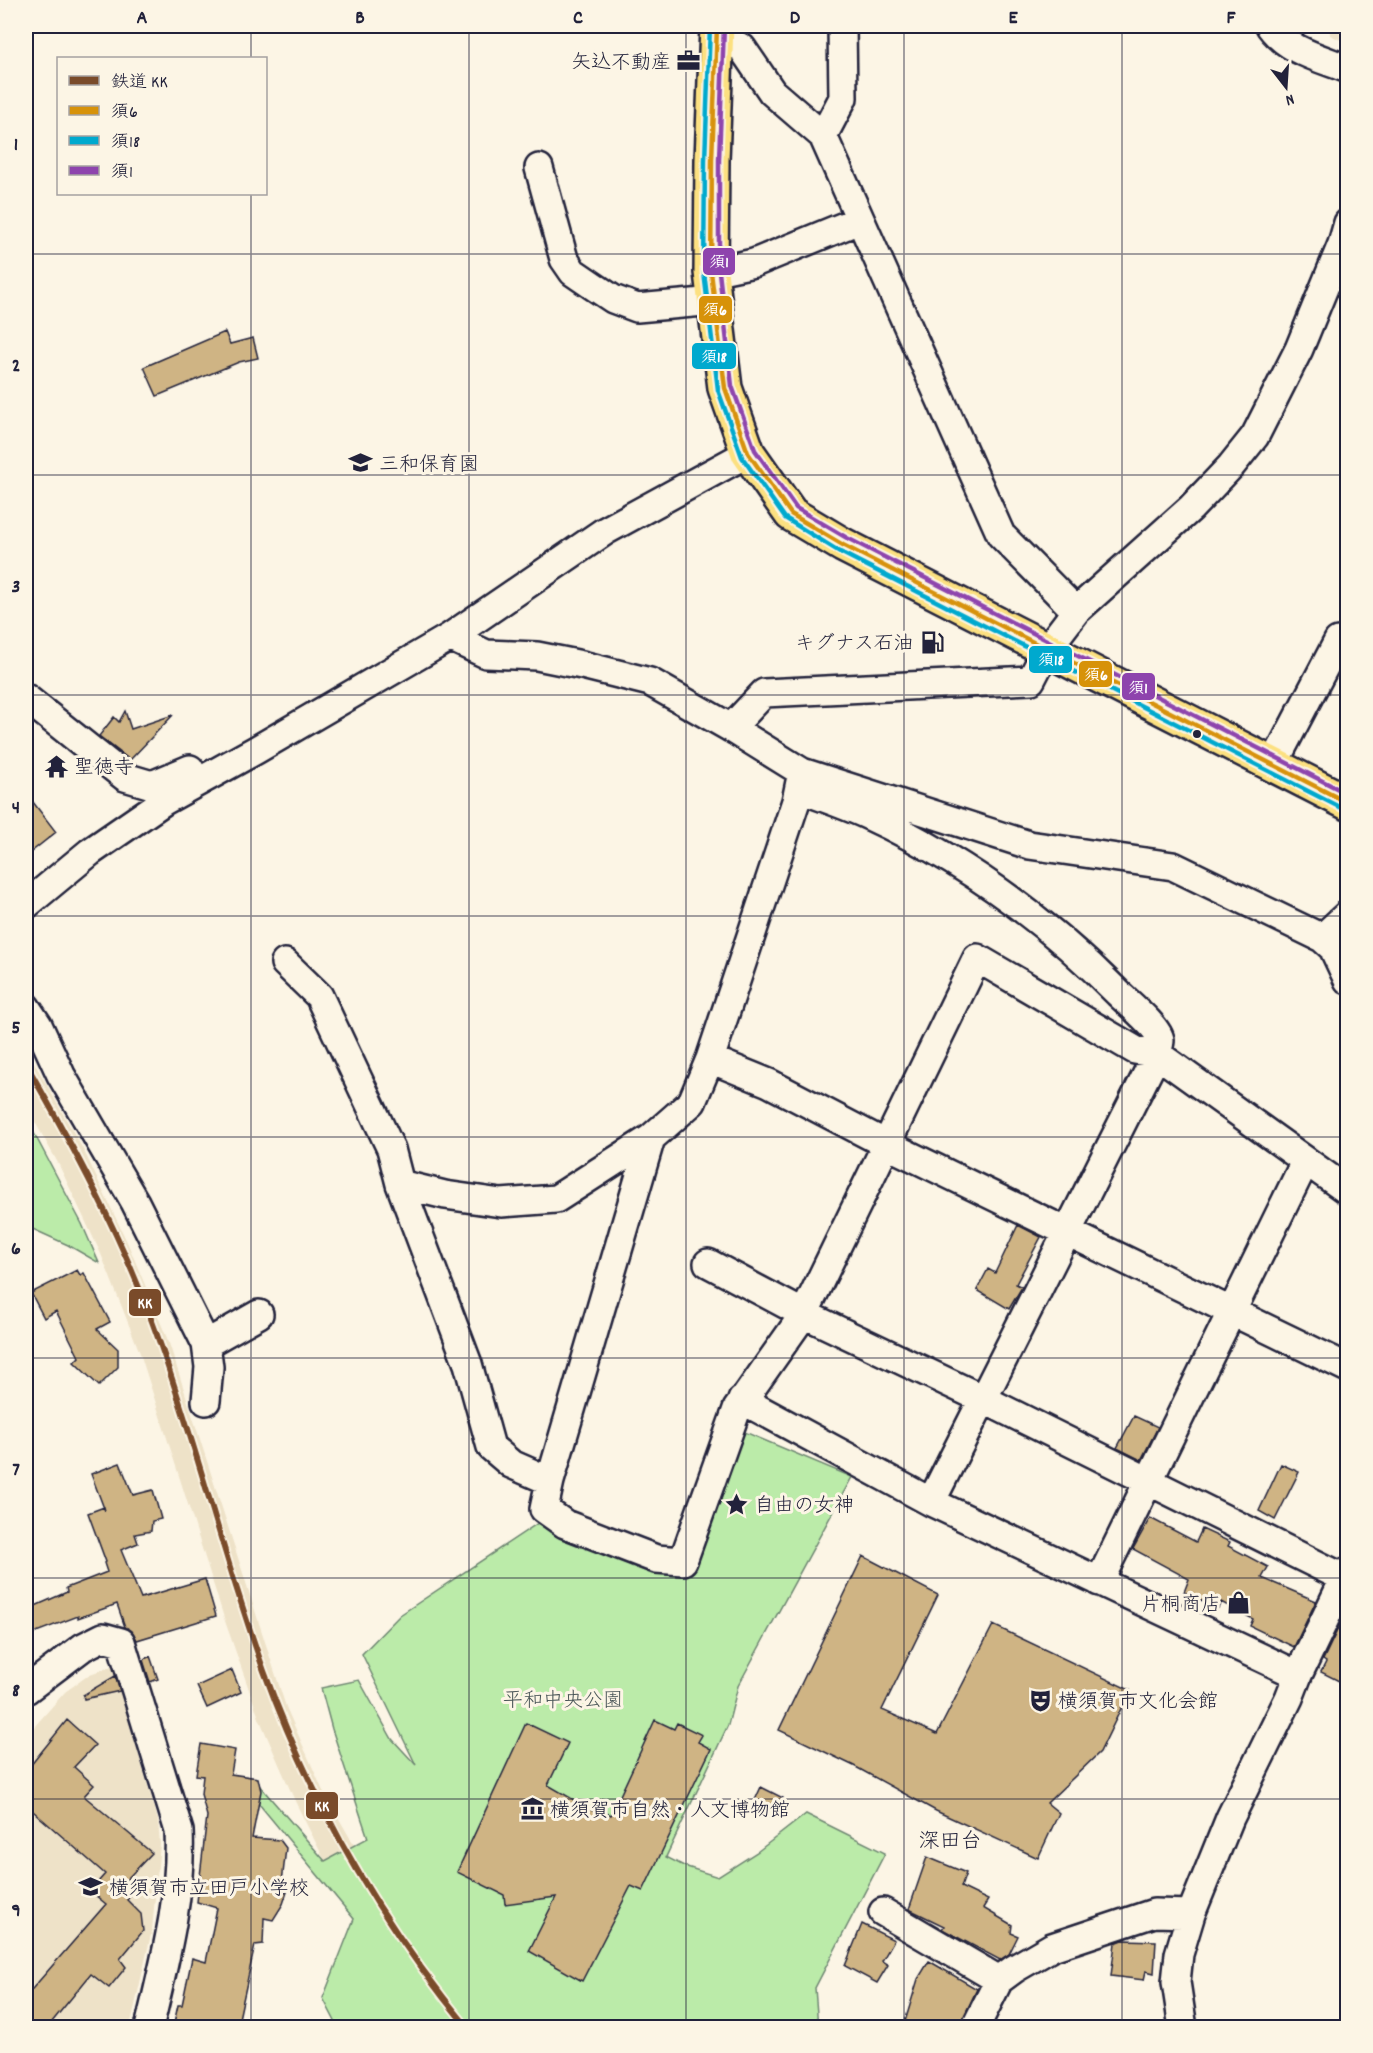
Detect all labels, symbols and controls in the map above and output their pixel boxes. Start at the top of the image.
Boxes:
text: A [137,5,148,33]
text: B [355,5,365,33]
text: C [573,5,583,33]
text: D [790,5,801,33]
text: E [1008,5,1018,33]
text: F [1227,5,1237,33]
office icon: 矢込不動産 [676,48,702,74]
place label: 矢込不動産 [571,50,671,78]
legend [57,57,267,195]
north arrow [1256,57,1316,117]
text: 鉄道 KK [111,71,168,96]
text: N [1282,87,1297,111]
text: 須6 [111,101,138,126]
text: 須18 [111,131,140,156]
text: 1 [14,132,18,160]
text: 須1 [111,161,133,186]
line badge: 須1 [702,247,736,276]
text: 須1 [709,252,729,275]
line badge: 須6 [698,295,733,324]
text: 須6 [703,300,727,323]
line badge: 須18 [691,342,737,370]
text: 須18 [701,347,728,370]
text: 2 [12,353,20,381]
school or university icon: 三和保育園 [348,450,374,476]
place label: 三和保育園 [379,452,479,480]
text: 3 [12,574,20,602]
fuel station icon: キグナス石油 [919,629,945,655]
place label: キグナス石油 [795,631,914,659]
line badge: 須18 [1028,645,1073,674]
text: 須18 [1038,650,1065,673]
line badge: 須6 [1078,660,1113,688]
text: 須6 [1084,665,1108,688]
line badge: 須1 [1121,672,1156,701]
text: 須1 [1128,678,1148,701]
unlabelled marker [1191,728,1203,740]
temple icon: 聖徳寺 [43,753,69,779]
place label: 聖徳寺 [74,755,134,783]
text: 4 [12,795,20,823]
text: 5 [11,1015,21,1043]
text: 6 [11,1236,21,1264]
line badge: KK [128,1288,162,1317]
text: KK [138,1293,153,1316]
text: 7 [12,1457,20,1485]
place icon: 自由の女神 [723,1491,749,1517]
place label: 自由の女神 [754,1493,854,1521]
shop icon: 片桐商店 [1226,1590,1252,1616]
place label: 片桐商店 [1141,1592,1221,1620]
text: 8 [12,1678,20,1706]
theatre icon: 横須賀市文化会館 [1027,1687,1053,1713]
park label: 平和中央公園 [503,1688,623,1716]
place label: 横須賀市文化会館 [1058,1689,1218,1717]
line badge: KK [305,1791,339,1820]
text: KK [315,1796,330,1819]
museum icon: 横須賀市自然・人文博物館 [519,1796,545,1822]
place label: 横須賀市自然・人文博物館 [550,1798,790,1826]
district label: 深田台 [919,1828,982,1858]
school or university icon: 横須賀市立田戸小学校 [78,1874,104,1900]
place label: 横須賀市立田戸小学校 [109,1876,309,1904]
text: 9 [11,1898,21,1926]

